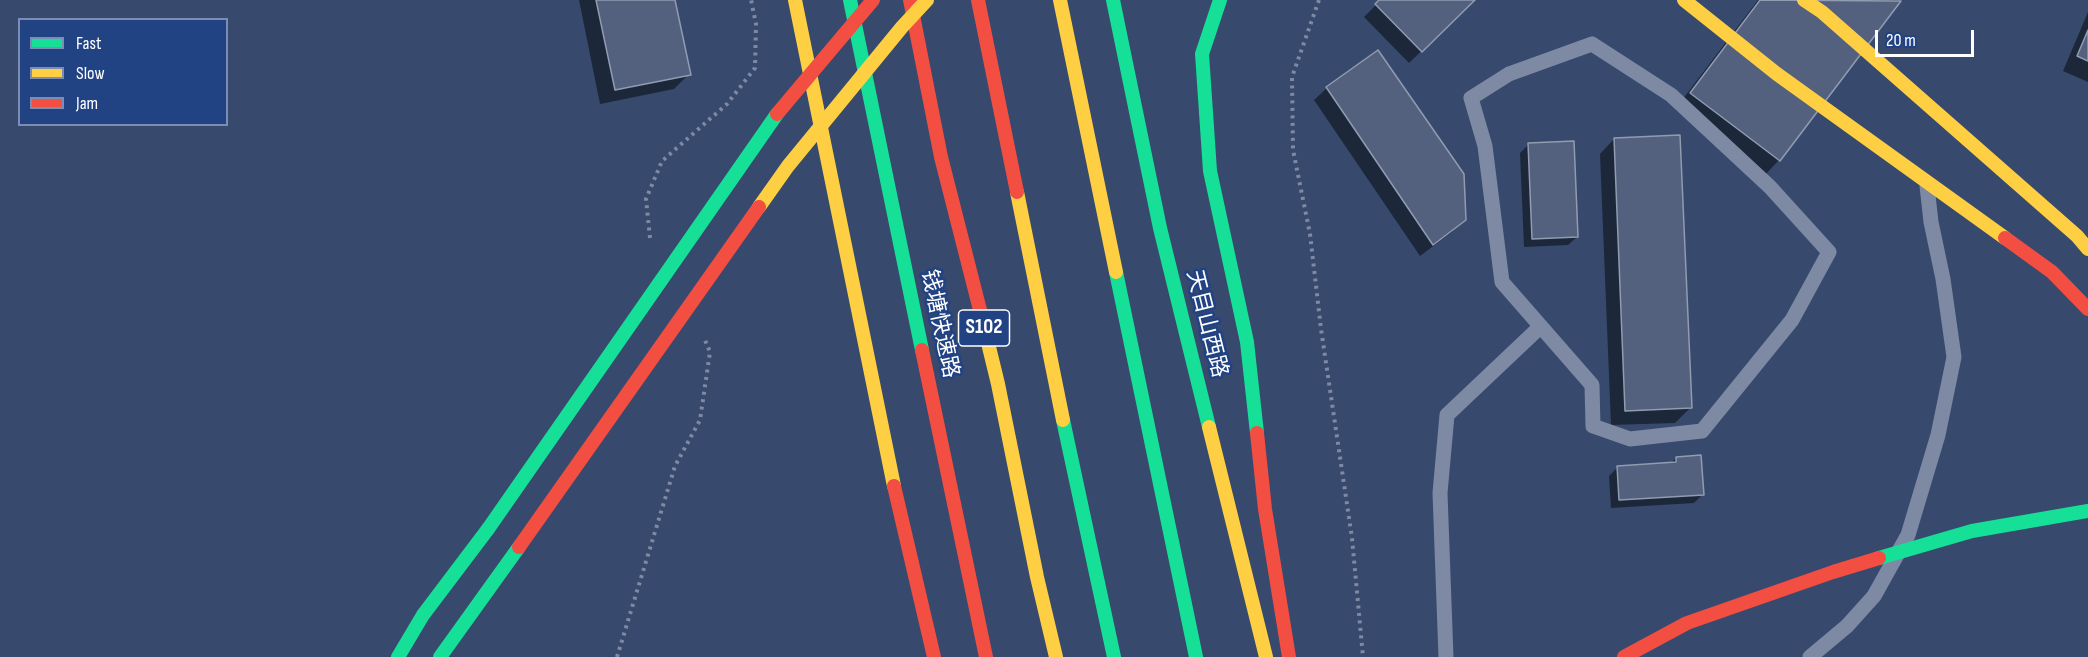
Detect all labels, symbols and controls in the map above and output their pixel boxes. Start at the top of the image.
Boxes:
legend [18,18,228,126]
scale bar [1878,18,1977,56]
text: 20 m [1886,30,1916,51]
text: Fast [76,33,101,54]
text: Slow [76,63,105,84]
text: Jam [76,93,98,114]
street label: 钱塘快速路 [915,267,963,381]
street label: 天目山西路 [1180,267,1232,381]
road number: S102 [958,310,1010,346]

